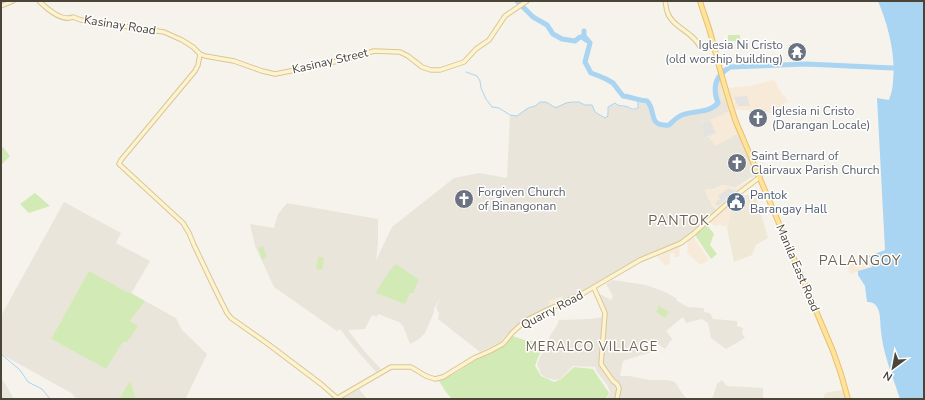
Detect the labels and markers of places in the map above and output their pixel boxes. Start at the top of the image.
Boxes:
place label: Iglesia Ni Cristo (old worship building) [665,37,783,67]
temple icon: Iglesia Ni Cristo (old worship building) [786,41,808,63]
place label: Iglesia ni Cristo (Darangan Locale) [772,103,870,133]
church icon: Iglesia ni Cristo (Darangan Locale) [747,107,769,129]
place label: Saint Bernard of Clairvaux Parish Church [751,148,880,178]
church icon: Saint Bernard of Clairvaux Parish Church [726,152,748,174]
place label: Forgiven Church of Binangonan [478,184,566,214]
place label: Pantok Barangay Hall [750,187,828,217]
church icon: Forgiven Church of Binangonan [453,188,475,210]
public building icon: Pantok Barangay Hall [725,191,747,213]

